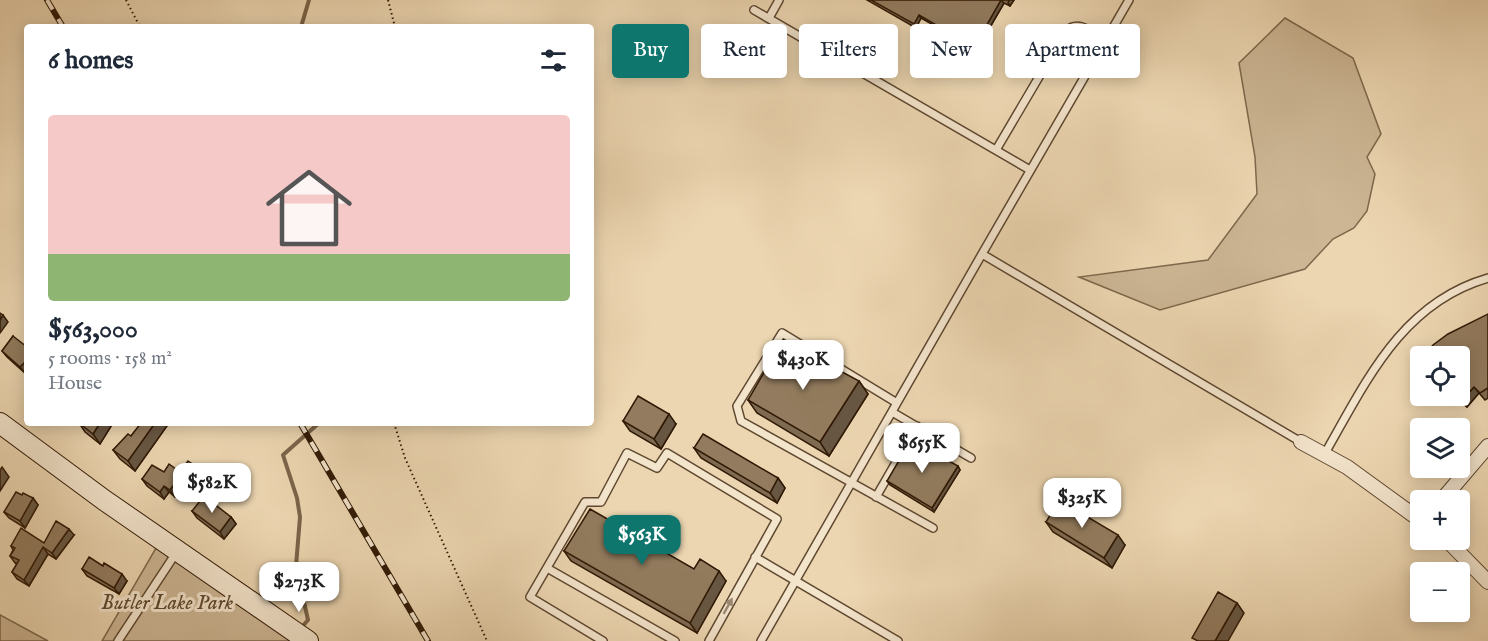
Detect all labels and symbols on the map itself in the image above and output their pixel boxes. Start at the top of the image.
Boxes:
pin: $430K [761,340,845,391]
pin: $655K [880,423,964,474]
pin: $582K [170,463,254,514]
pin: $325K [1040,478,1124,529]
pin: $563K [600,515,684,566]
pin: $273K [257,562,341,613]
park label: Butler Lake Park [101,590,234,617]
one-way arrow [723,597,733,614]

